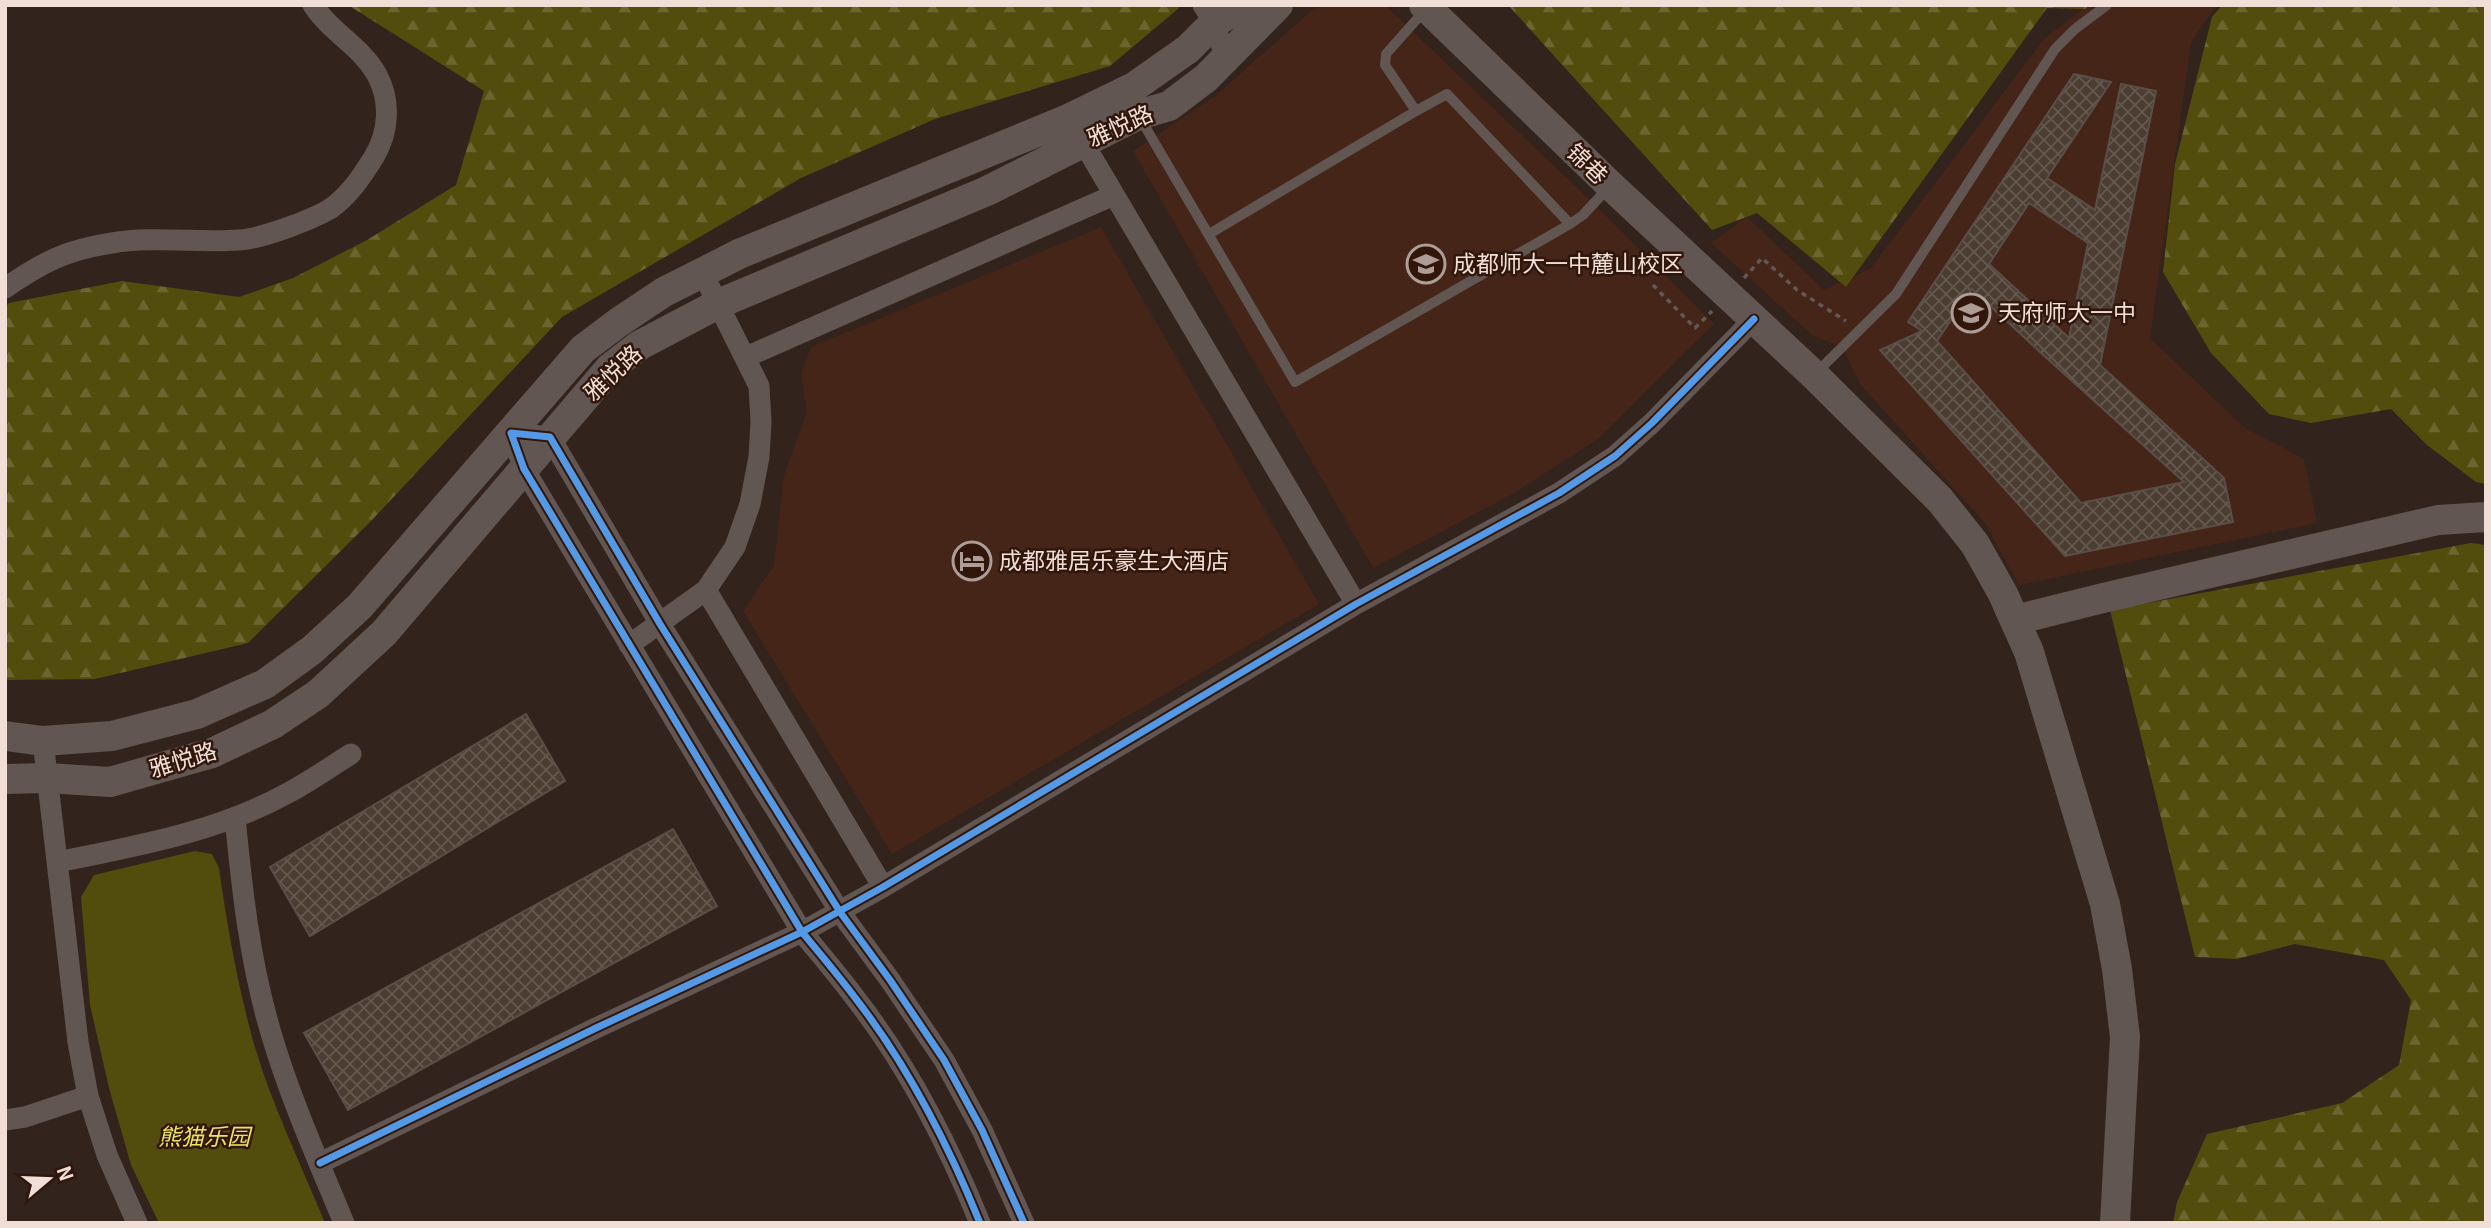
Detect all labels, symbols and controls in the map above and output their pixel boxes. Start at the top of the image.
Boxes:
street label: 雅悦路 [1081,95,1158,154]
street label: 锦巷 [1560,134,1617,191]
school or university icon: 成都师大一中麓山校区 [1405,243,1447,285]
place label: 成都师大一中麓山校区 [1453,245,1683,279]
school or university icon: 天府师大一中 [1950,292,1992,334]
place label: 天府师大一中 [1998,294,2136,328]
street label: 雅悦路 [575,336,648,407]
hotel icon: 成都雅居乐豪生大酒店 [951,540,993,582]
place label: 成都雅居乐豪生大酒店 [999,542,1229,576]
street label: 雅悦路 [144,732,220,784]
park label: 熊猫乐园 [158,1118,253,1152]
north arrow [14,1144,84,1214]
text: N [51,1162,82,1184]

